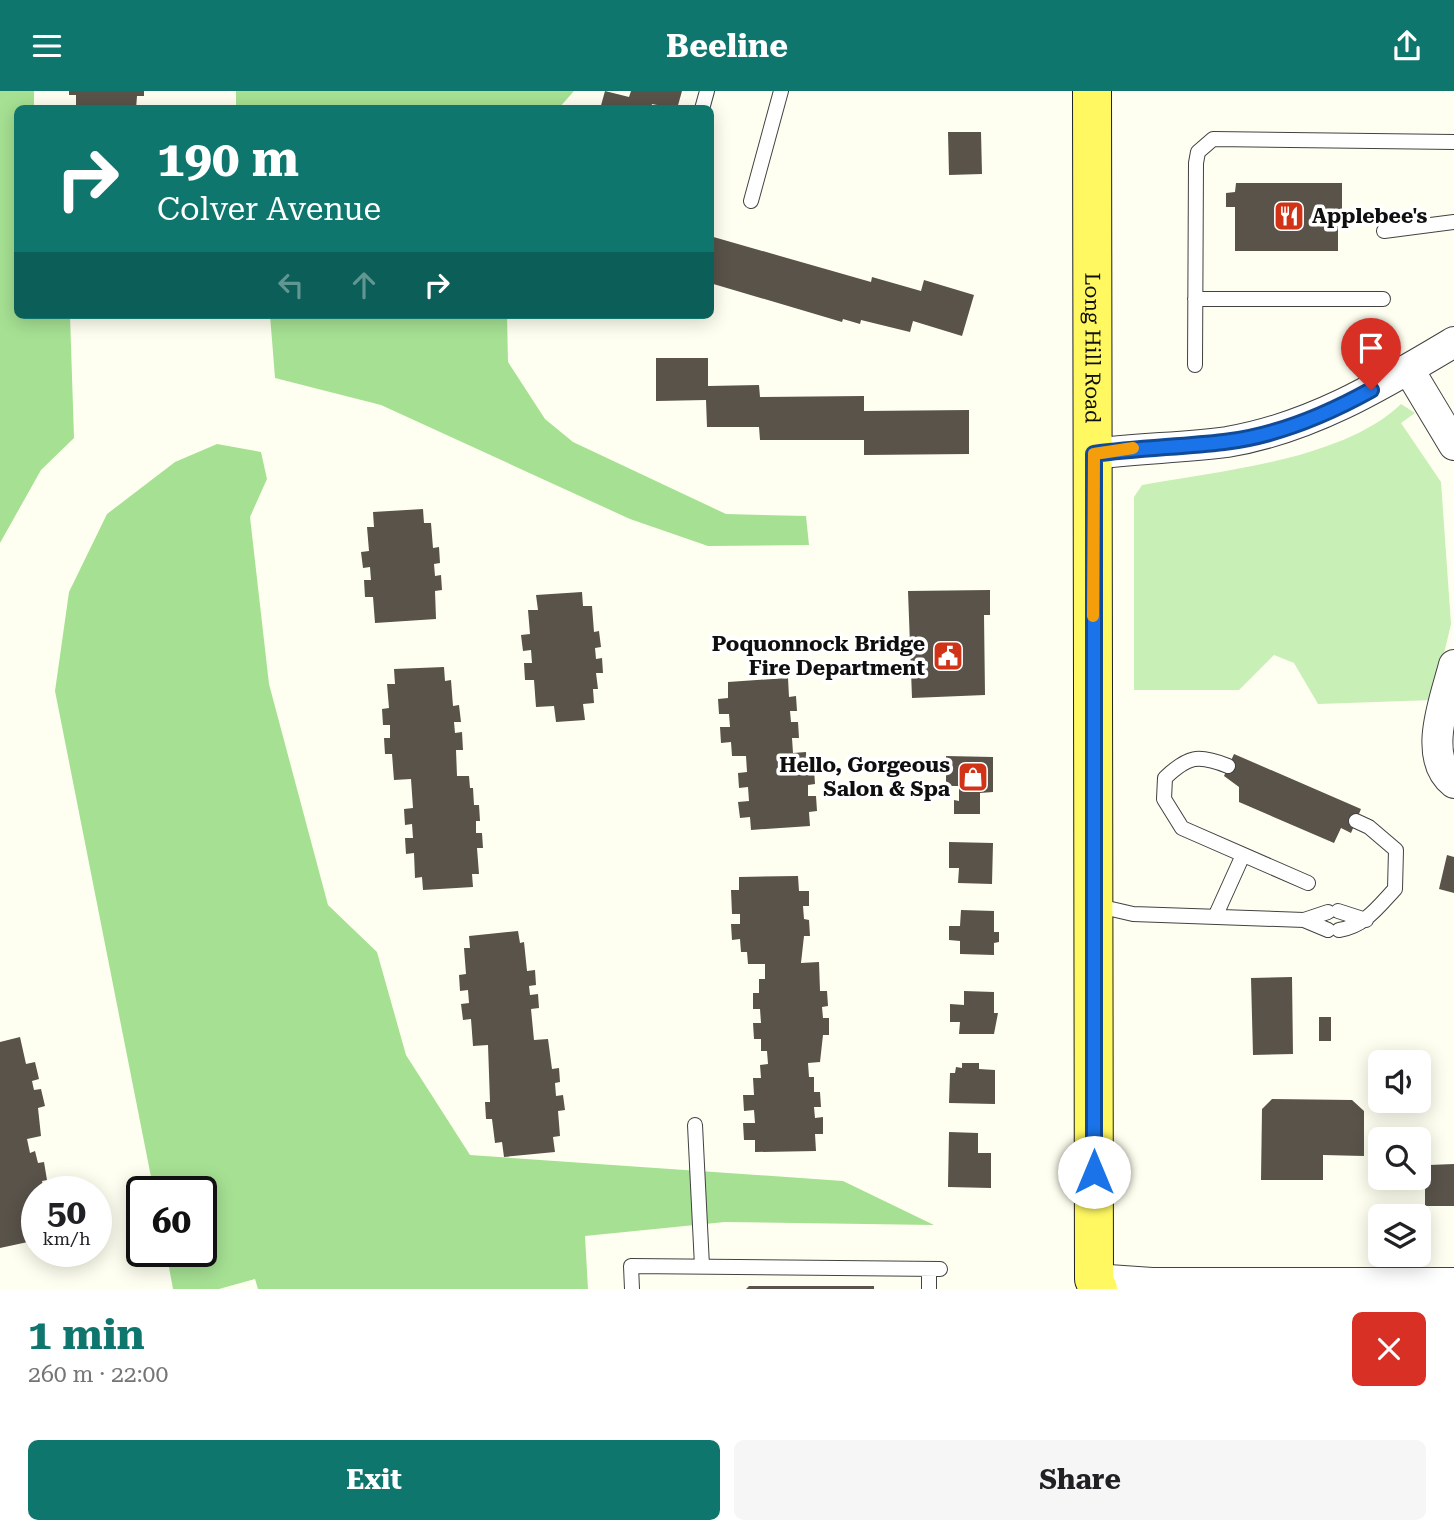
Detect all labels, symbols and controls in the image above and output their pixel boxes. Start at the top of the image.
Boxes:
icon: menu [28,27,66,65]
text: Beeline [666,27,788,65]
icon: share [1388,27,1426,65]
text: 190 m [157,131,299,188]
icon: right [42,133,133,224]
text: Colver Avenue [157,190,381,228]
restaurant icon: Applebee's [1272,199,1306,233]
place label: Applebee's [1312,204,1428,228]
icon: left [272,266,310,304]
icon: ahead [345,266,383,304]
icon: right [418,266,456,304]
street label: Long Hill Road [1080,272,1105,424]
pin [1341,318,1401,390]
icon: arrive [1352,329,1390,367]
place label: Poquonnock Bridge Fire Department [712,632,925,680]
public building icon: Poquonnock Bridge Fire Department [931,639,965,673]
place label: Hello, Gorgeous Salon & Spa [779,753,951,801]
shop icon: Hello, Gorgeous Salon & Spa [956,760,990,794]
map controls [1368,1050,1431,1267]
button: sound [1368,1050,1431,1113]
button: search [1368,1127,1431,1190]
position arrow [1057,1135,1131,1209]
speed limit sign: 60 [126,1176,217,1267]
text: 50 [47,1192,86,1233]
button: layers [1368,1204,1431,1267]
text: km/h [42,1228,91,1249]
text: 1 min [28,1310,145,1359]
button: close [1352,1312,1426,1386]
text: 260 m · 22:00 [28,1361,168,1388]
button: Exit [28,1440,720,1520]
button: Share [734,1440,1426,1520]

